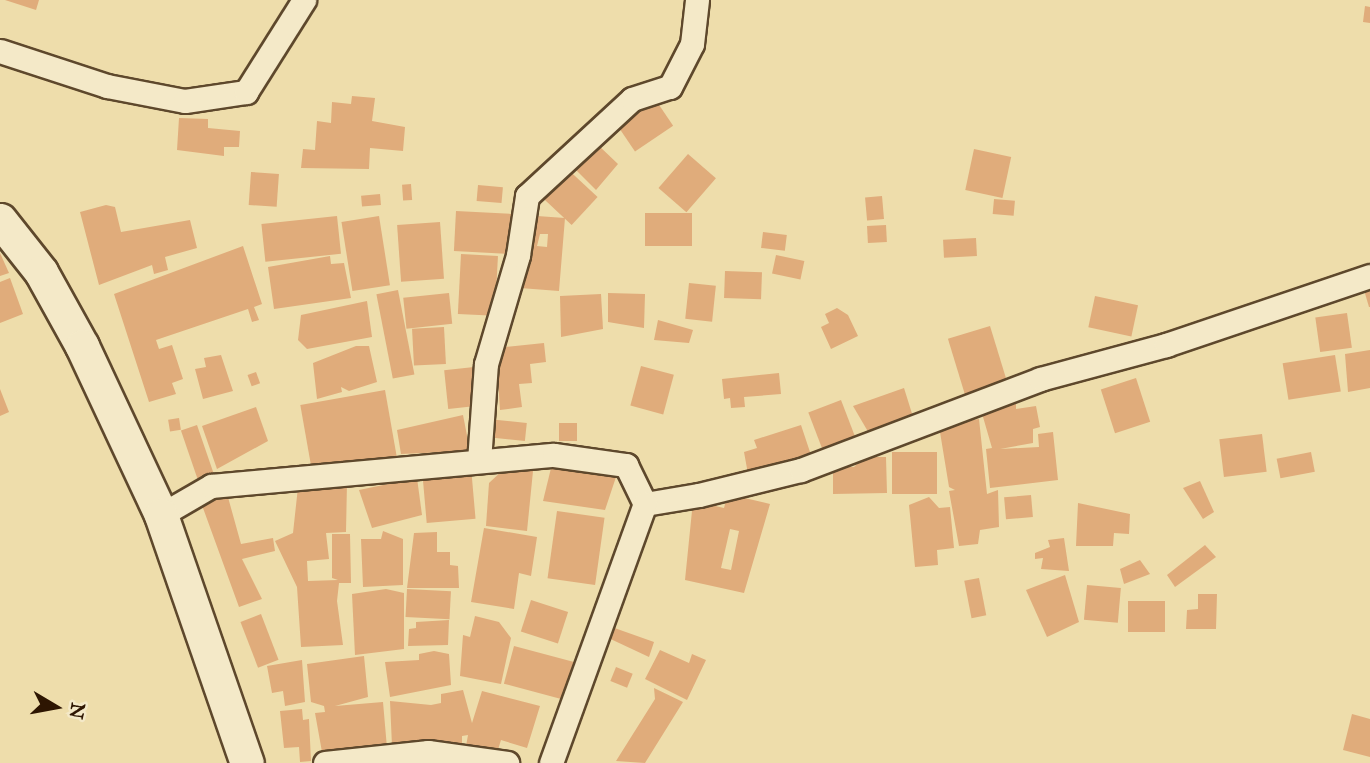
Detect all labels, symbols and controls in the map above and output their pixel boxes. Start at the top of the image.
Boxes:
north arrow [21,672,91,742]
text: N [64,701,90,721]

